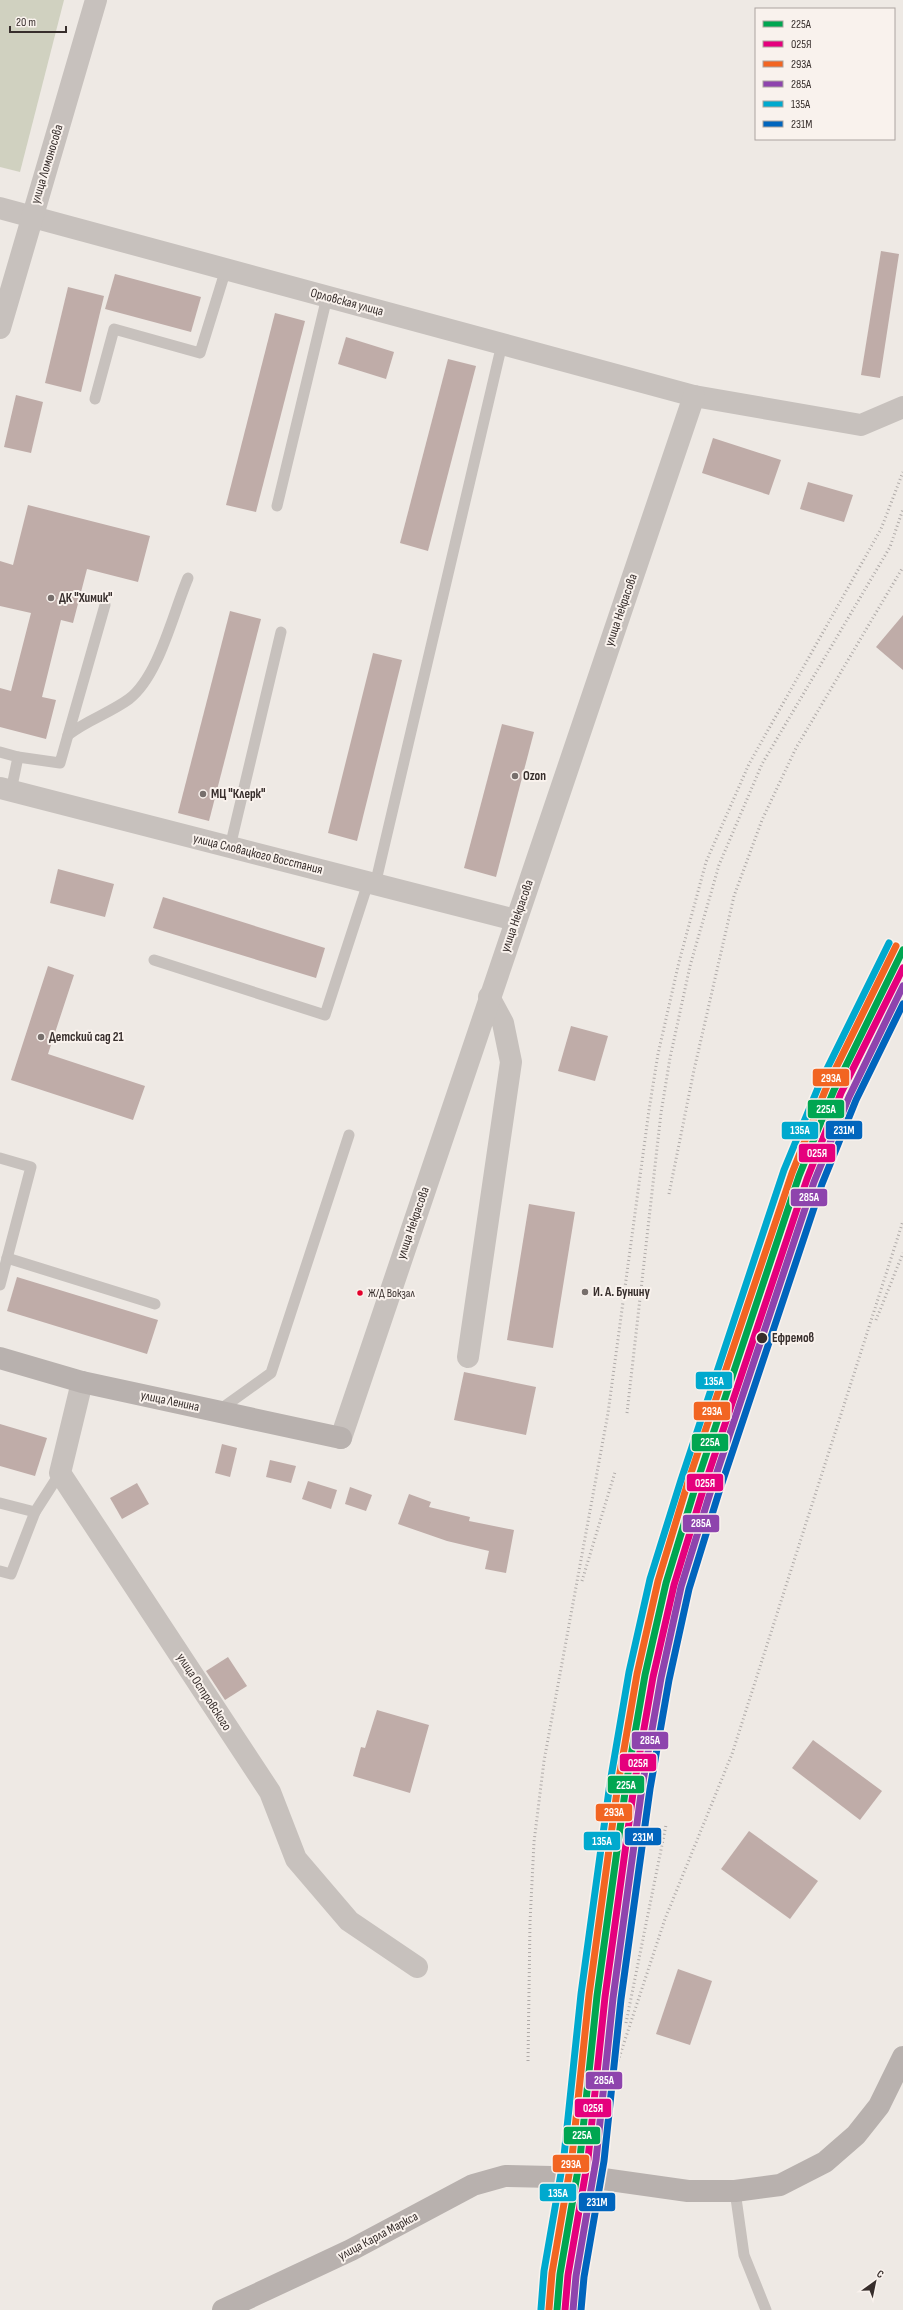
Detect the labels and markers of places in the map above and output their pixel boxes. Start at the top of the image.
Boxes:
place label: ДК "Химик" [59,590,113,606]
marker: ДК "Химик" [46,593,56,603]
place label: Ozon [523,768,546,784]
marker: Ozon [510,771,520,781]
place label: МЦ "Клерк" [211,786,266,802]
marker: МЦ "Клерк" [198,789,208,799]
place label: Детский сад 21 [49,1029,124,1045]
marker: Детский сад 21 [36,1032,46,1042]
place label: И. А. Бунину [593,1284,650,1300]
place label: Ж/Д Вокзал [368,1286,415,1301]
marker: И. А. Бунину [580,1287,590,1297]
marker: Ж/Д Вокзал [355,1288,365,1298]
place label: Ефремов [772,1330,815,1346]
marker: Ефремов [755,1331,769,1345]

